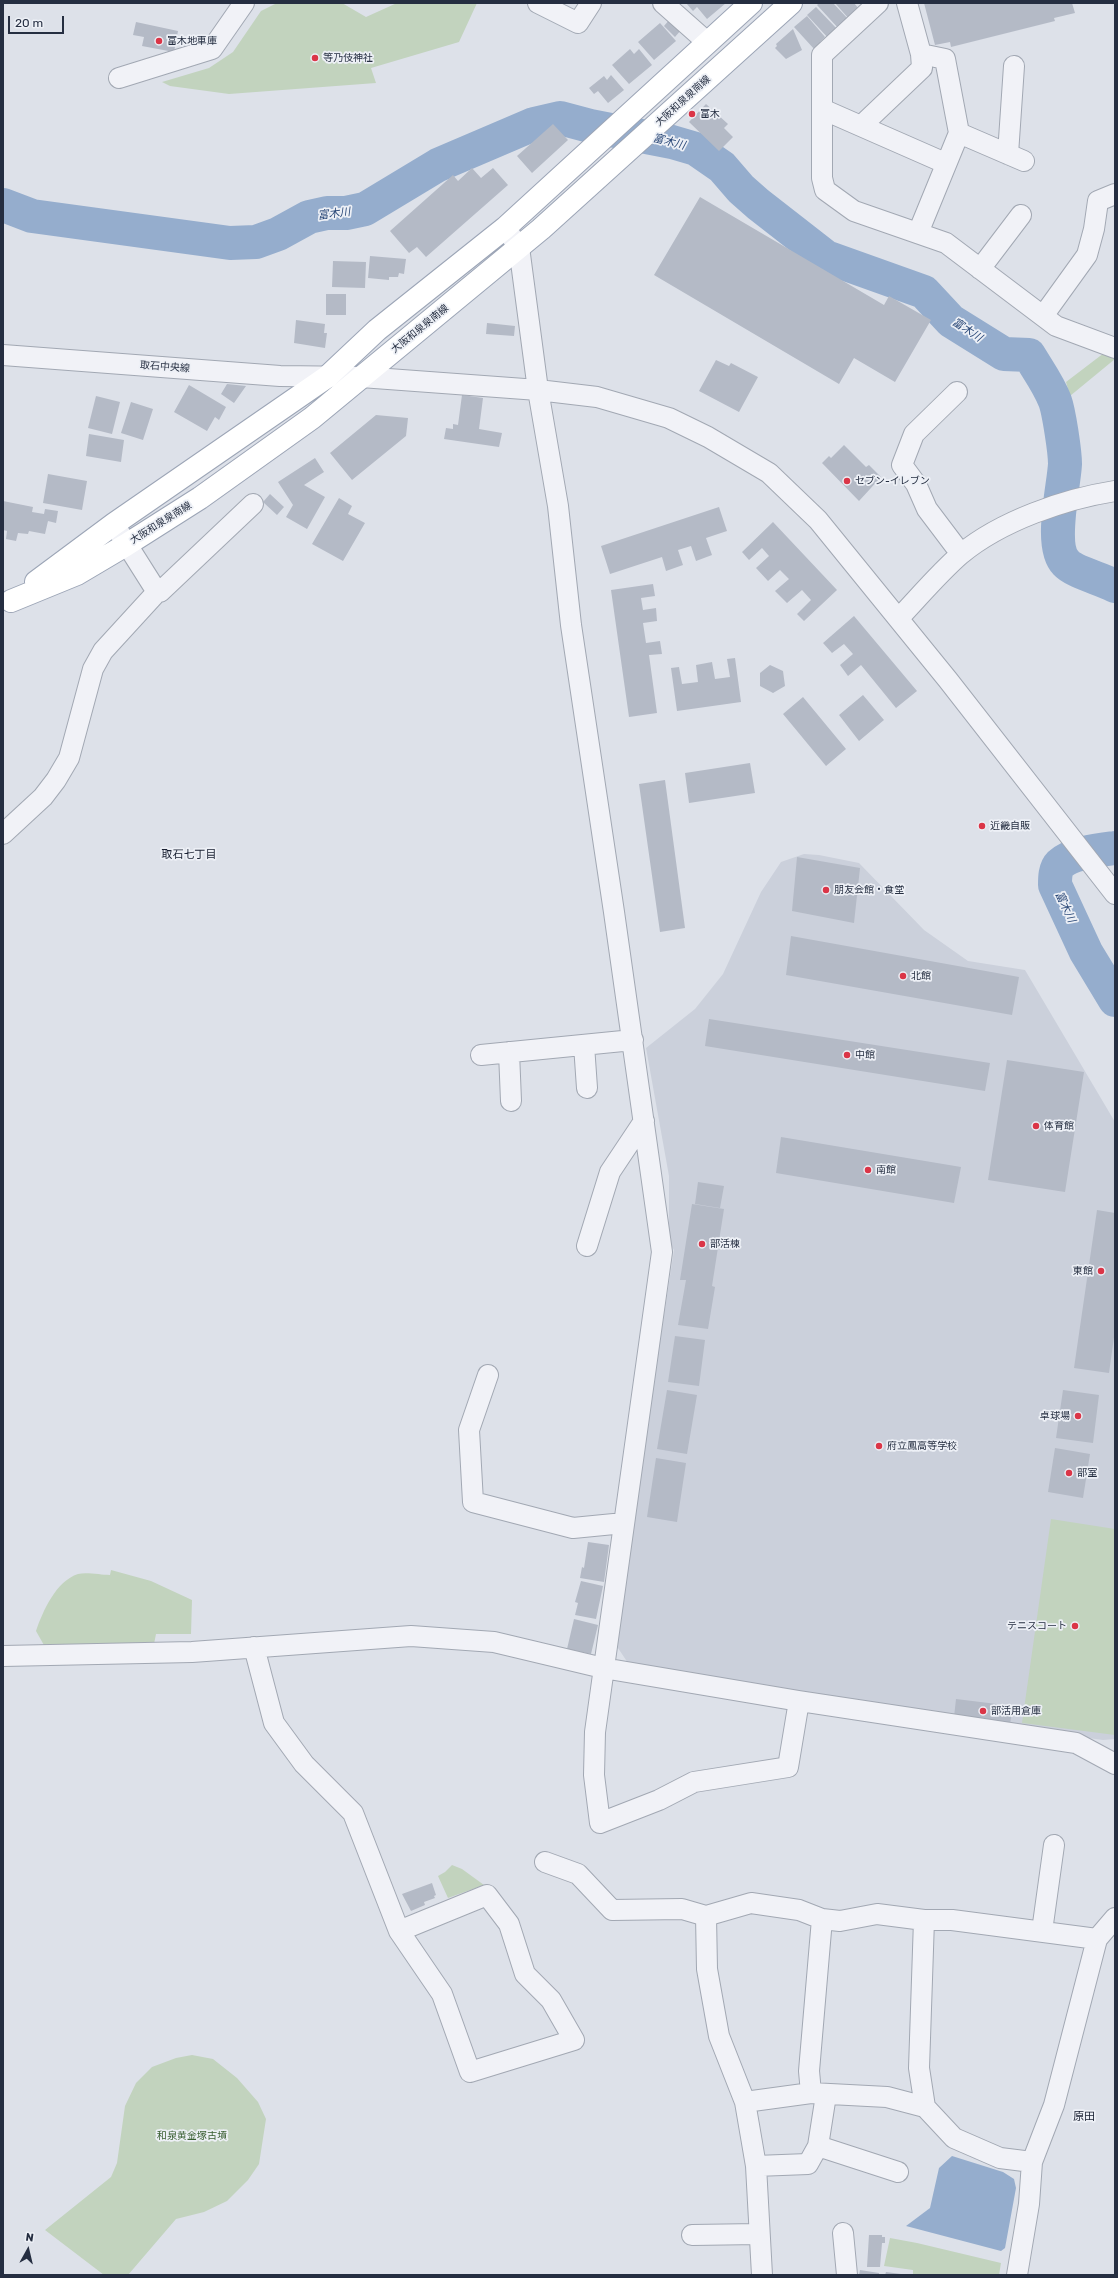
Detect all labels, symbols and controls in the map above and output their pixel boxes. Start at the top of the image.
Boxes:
scale bar [10,8,66,34]
text: 20 m [15,16,43,30]
place label: 富木地車庫 [167,35,217,47]
marker: 富木地車庫 [154,36,164,46]
place label: 等乃伎神社 [323,52,373,64]
marker: 等乃伎神社 [310,53,320,63]
street label: 大阪和泉泉南線 [653,73,713,129]
place label: 富木 [700,108,720,120]
marker: 富木 [687,109,697,119]
water label: 富木川 [651,132,687,152]
water label: 富木川 [317,205,351,223]
street label: 大阪和泉泉南線 [389,302,451,356]
water label: 富木川 [950,315,984,345]
street label: 取石中央線 [140,359,190,375]
place label: セブン-イレブン [855,475,930,487]
marker: セブン-イレブン [842,476,852,486]
street label: 大阪和泉泉南線 [128,499,194,547]
place label: 近畿自販 [990,820,1030,832]
marker: 近畿自販 [977,821,987,831]
district label: 取石七丁目 [162,848,216,862]
place label: 朋友会館・食堂 [834,884,904,896]
marker: 朋友会館・食堂 [821,885,831,895]
water label: 富木川 [1052,889,1078,925]
place label: 北館 [911,970,931,982]
marker: 北館 [898,971,908,981]
place label: 中館 [855,1049,875,1061]
marker: 中館 [842,1050,852,1060]
place label: 体育館 [1044,1120,1074,1132]
marker: 体育館 [1031,1121,1041,1131]
place label: 南館 [876,1164,896,1176]
marker: 南館 [863,1165,873,1175]
place label: 部活棟 [710,1238,740,1250]
marker: 部活棟 [697,1239,707,1249]
place label: 東館 [1073,1265,1093,1277]
marker: 東館 [1096,1266,1106,1276]
place label: 卓球場 [1040,1410,1070,1422]
marker: 卓球場 [1073,1411,1083,1421]
place label: 府立鳳高等学校 [887,1440,957,1452]
marker: 府立鳳高等学校 [874,1441,884,1451]
place label: 部室 [1077,1467,1097,1479]
marker: 部室 [1064,1468,1074,1478]
place label: テニスコート [1007,1620,1067,1632]
marker: テニスコート [1070,1621,1080,1631]
place label: 部活用倉庫 [991,1705,1041,1717]
marker: 部活用倉庫 [978,1706,988,1716]
district label: 原田 [1073,2110,1095,2124]
park label: 和泉黄金塚古墳 [157,2130,227,2142]
north arrow [8,2230,48,2270]
text: N [25,2231,35,2245]

